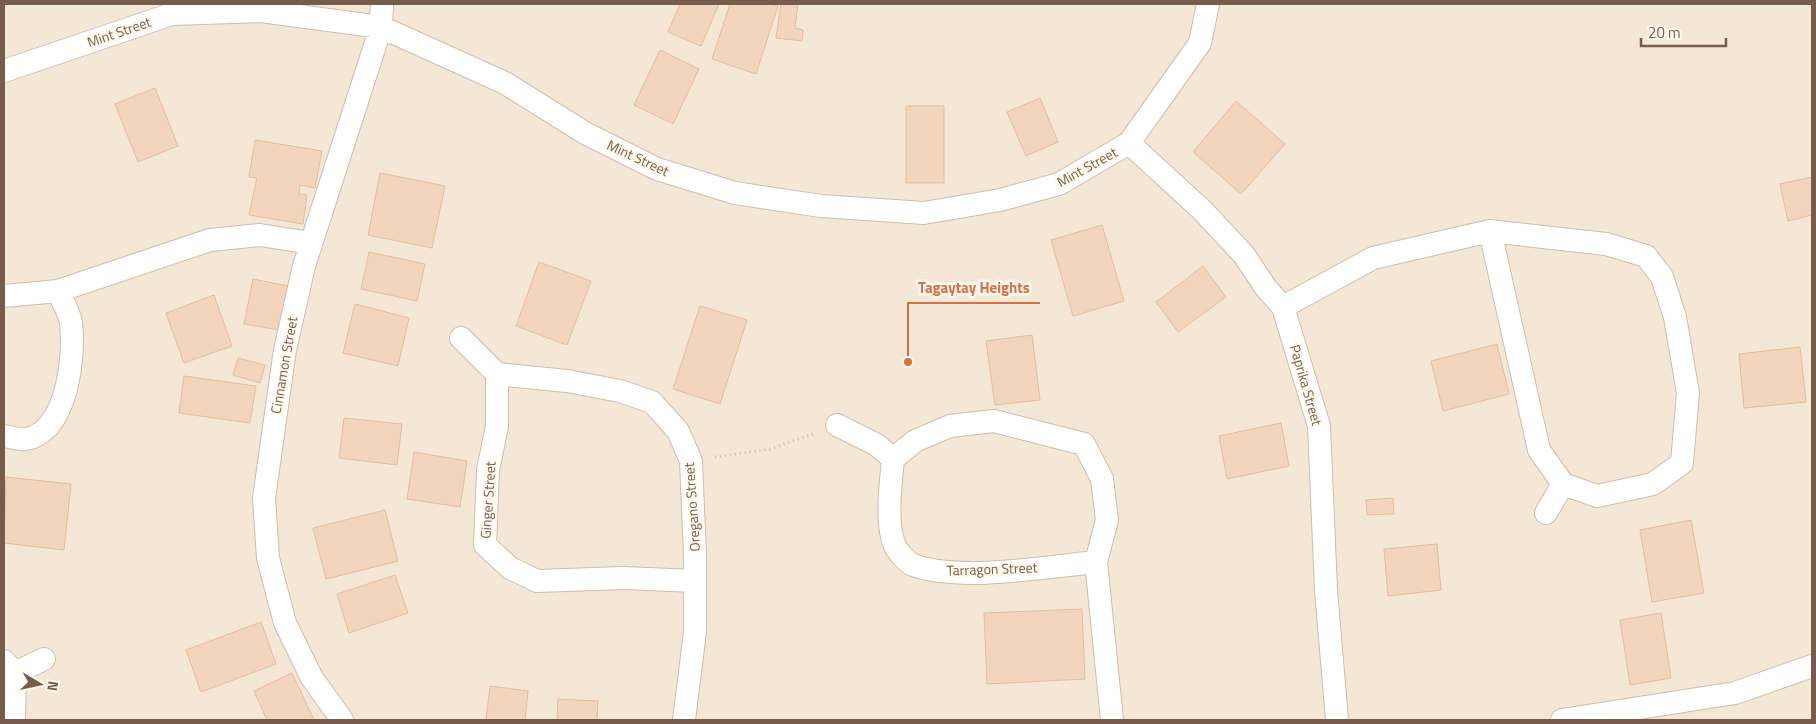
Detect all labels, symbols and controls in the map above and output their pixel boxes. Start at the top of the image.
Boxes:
street label: Mint Street [84,11,154,52]
scale bar [1641,15,1726,47]
text: 20 m [1648,21,1681,44]
street label: Mint Street [604,134,673,181]
street label: Mint Street [1053,141,1121,192]
callout: Tagaytay Heights [908,273,1040,303]
text: Tagaytay Heights [918,276,1030,299]
street label: Cinnamon Street [265,315,302,415]
street label: Paprika Street [1285,342,1328,428]
street label: Ginger Street [474,461,501,539]
street label: Oregano Street [678,462,705,552]
street label: Tarragon Street [946,556,1038,581]
north arrow [15,659,65,709]
text: N [42,680,64,693]

